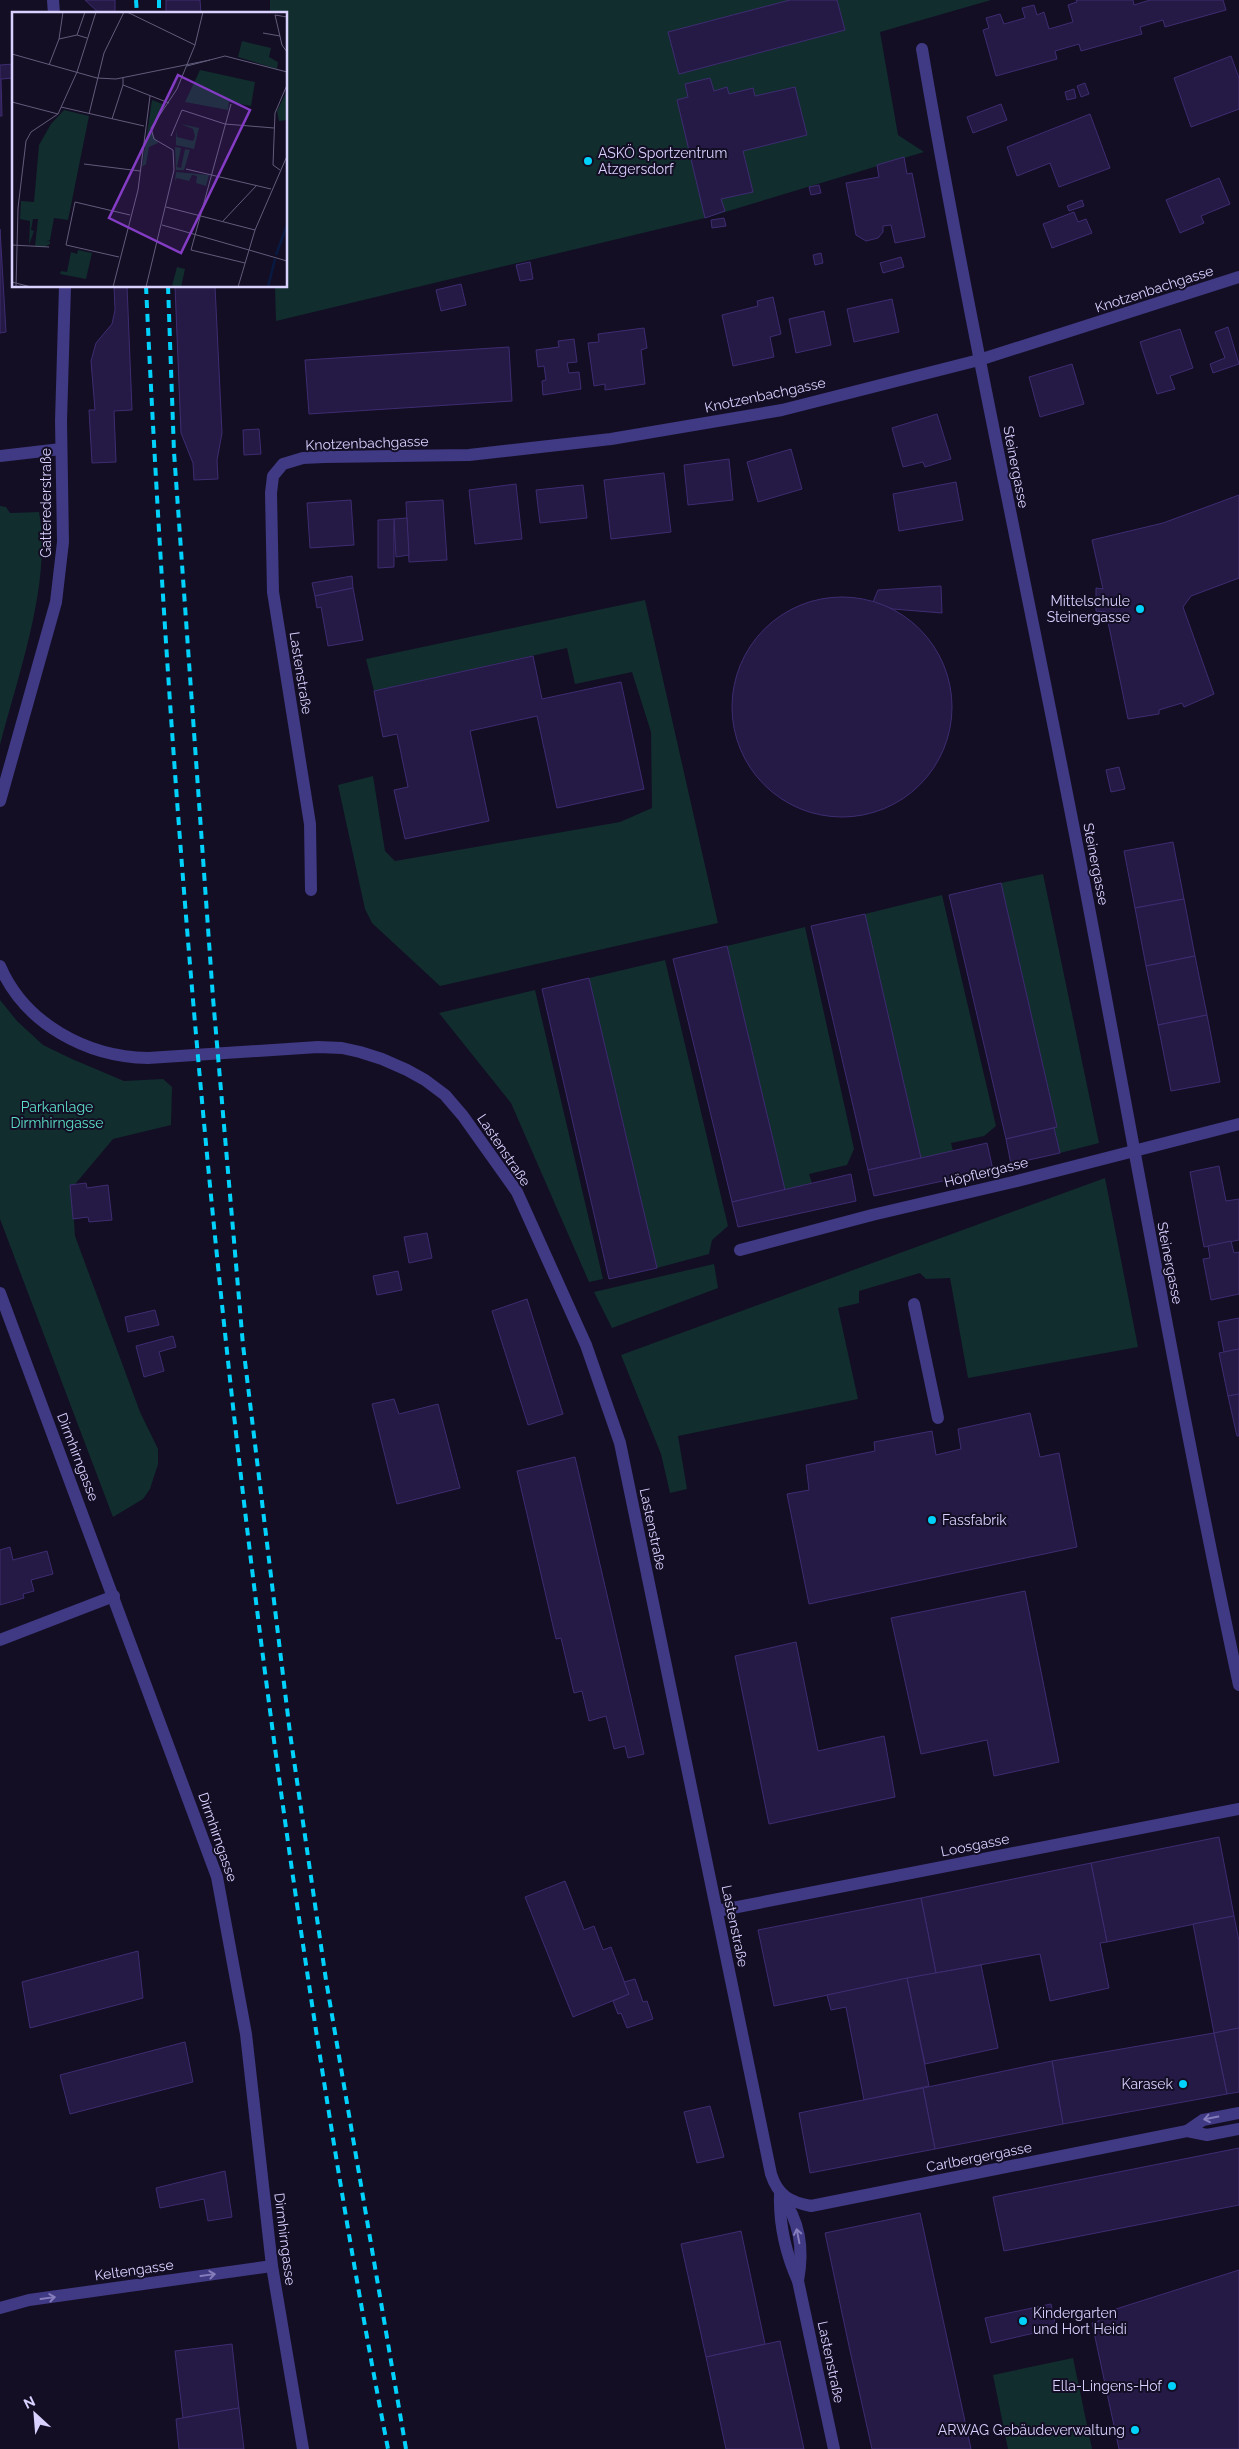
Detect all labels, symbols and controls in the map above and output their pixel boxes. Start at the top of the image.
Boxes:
inset map [12,12,288,288]
place label: ASKÖ Sportzentrum Atzgersdorf [598,143,727,177]
marker: ASKÖ Sportzentrum Atzgersdorf [582,155,594,167]
street label: Knotzenbachgasse [1093,262,1215,316]
street label: Knotzenbachgasse [703,374,827,416]
street label: Steinergasse [1000,425,1032,509]
street label: Knotzenbachgasse [305,433,429,453]
street label: Gatterederstraße [38,448,54,558]
place label: Mittelschule Steinergasse [1047,593,1130,625]
marker: Mittelschule Steinergasse [1134,603,1146,615]
street label: Lastenstraße [287,631,315,715]
street label: Steinergasse [1080,822,1112,906]
park label: Parkanlage Dirmhirngasse [10,1099,104,1131]
street label: Lastenstraße [474,1111,534,1189]
street label: Höpflergasse [942,1154,1030,1190]
street label: Steinergasse [1154,1221,1186,1305]
street label: Dirmhirngasse [54,1411,102,1503]
street label: Lastenstraße [637,1487,669,1571]
place label: Fassfabrik [942,1512,1007,1528]
marker: Fassfabrik [926,1514,938,1526]
street label: Dirmhirngasse [195,1790,241,1884]
street label: Loosgasse [939,1831,1011,1859]
street label: Lastenstraße [719,1884,751,1968]
place label: Karasek [1121,2076,1174,2092]
marker: Karasek [1177,2078,1189,2090]
one-way arrow [1204,2114,1220,2123]
street label: Carlbergergasse [925,2139,1033,2175]
street label: Dirmhirngasse [271,2192,299,2286]
one-way arrow [793,2228,802,2244]
street label: Keltengasse [93,2257,175,2283]
one-way arrow [200,2270,216,2280]
one-way arrow [39,2293,55,2303]
place label: Kindergarten und Hort Heidi [1033,2305,1127,2337]
marker: Kindergarten und Hort Heidi [1017,2315,1029,2327]
street label: Lastenstraße [815,2320,847,2404]
place label: Ella-Lingens-Hof [1052,2378,1163,2394]
marker: Ella-Lingens-Hof [1166,2380,1178,2392]
north arrow [10,2389,60,2439]
text: N [21,2393,38,2412]
place label: ARWAG Gebäudeverwaltung [938,2422,1125,2438]
marker: ARWAG Gebäudeverwaltung [1129,2424,1141,2436]

